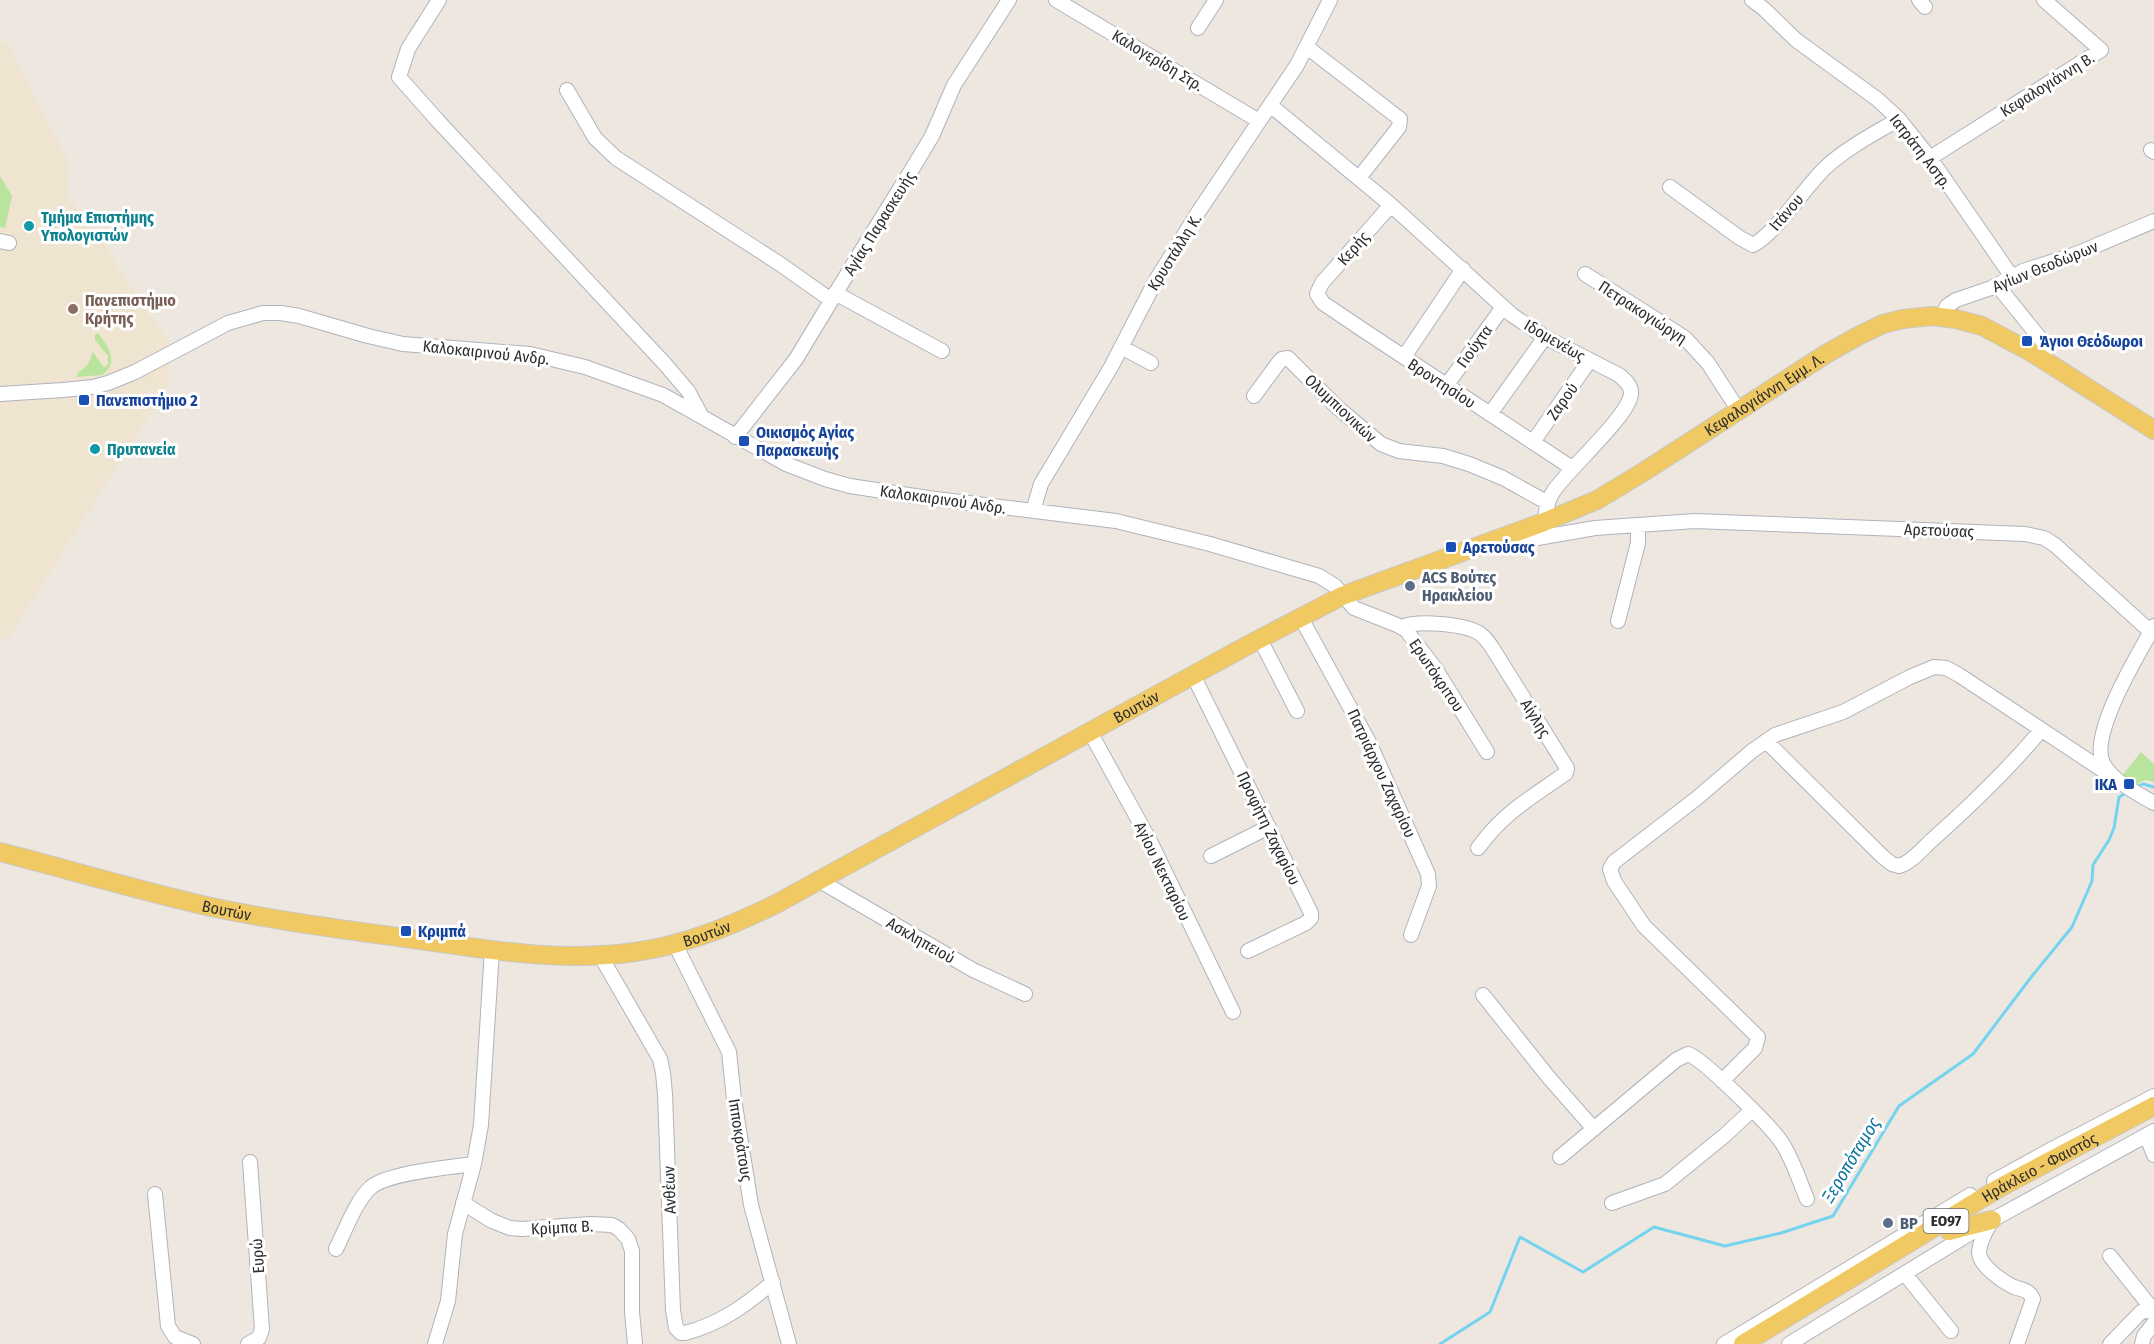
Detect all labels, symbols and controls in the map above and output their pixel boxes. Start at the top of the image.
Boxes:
street label: Καλογερίδη Στρ. [1109,26,1207,95]
street label: Κεφαλογιάννη Β. [1997,48,2098,121]
street label: Ιατράτη Αστρ. [1886,110,1956,192]
street label: Αγίας Παρασκευής [840,167,919,279]
street label: Ιτάνου [1765,190,1808,235]
place label: Τμήμα Επιστήμης Υπολογιστών [40,208,154,245]
street label: Κρυστάλλη Κ. [1143,210,1205,294]
marker: Τμήμα Επιστήμης Υπολογιστών [22,219,36,233]
street label: Κερής [1334,227,1373,269]
street label: Αγίων Θεοδώρων [1990,237,2101,296]
street label: Πετρακογιώργη [1595,277,1690,348]
place label: Πανεπιστήμιο Κρήτης [85,291,176,328]
marker: Πανεπιστήμιο Κρήτης [66,302,80,316]
street label: Ιδομενέως [1521,315,1589,366]
street label: Γιούχτα [1453,321,1496,371]
place label: Άγιοι Θεόδωροι [2039,332,2143,351]
marker: Άγιοι Θεόδωροι [2020,334,2034,348]
street label: Καλοκαιρινού Ανδρ. [422,336,550,369]
street label: Κεφαλογιάννη Εμμ. Λ. [1701,349,1827,440]
street label: Βροντησίου [1404,355,1479,412]
street label: Ολυμπιονικών [1301,370,1380,446]
street label: Ζαρού [1543,379,1582,423]
place label: Πανεπιστήμιο 2 [96,391,198,410]
marker: Πανεπιστήμιο 2 [77,393,91,407]
place label: Οικισμός Αγίας Παρασκευής [756,423,854,460]
marker: Οικισμός Αγίας Παρασκευής [737,434,751,448]
place label: Πρυτανεία [107,440,176,459]
marker: Πρυτανεία [88,442,102,456]
street label: Καλοκαιρινού Ανδρ. [879,481,1007,518]
street label: Αρετούσας [1904,520,1975,541]
place label: Αρετούσας [1462,538,1535,557]
marker: Αρετούσας [1444,540,1458,554]
place label: ACS Βούτες Ηρακλείου [1421,568,1496,605]
marker: ACS Βούτες Ηρακλείου [1403,579,1417,593]
street label: Ερωτόκριτου [1405,635,1468,715]
street label: Βουτών [1110,687,1162,727]
street label: Αίγλης [1517,696,1555,741]
street label: Πατριάρχου Ζαχαρίου [1343,706,1420,841]
street label: Προφήτη Ζαχαρίου [1233,768,1304,888]
place label: IKA [2095,775,2117,794]
marker: IKA [2122,777,2136,791]
street label: Αγίου Νεκταρίου [1130,819,1195,924]
street label: Βουτών [200,896,253,925]
street label: Ασκληπειού [883,913,958,968]
street label: Βουτών [681,917,734,951]
place label: Κριμπά [418,922,466,941]
marker: Κριμπά [399,924,413,938]
street label: Ιπποκράτους [725,1097,756,1183]
water label: Ξεροπόταμος [1817,1113,1885,1207]
street label: Ηράκλειο - Φαιστός [1978,1129,2101,1206]
street label: Ανθέων [659,1166,680,1214]
road number: ΕΟ97 [1924,1209,1968,1233]
place label: BP [1900,1214,1918,1233]
street label: Κρίμπα Β. [530,1216,594,1239]
marker: BP [1881,1216,1895,1230]
street label: Ευρώ [247,1238,268,1274]

